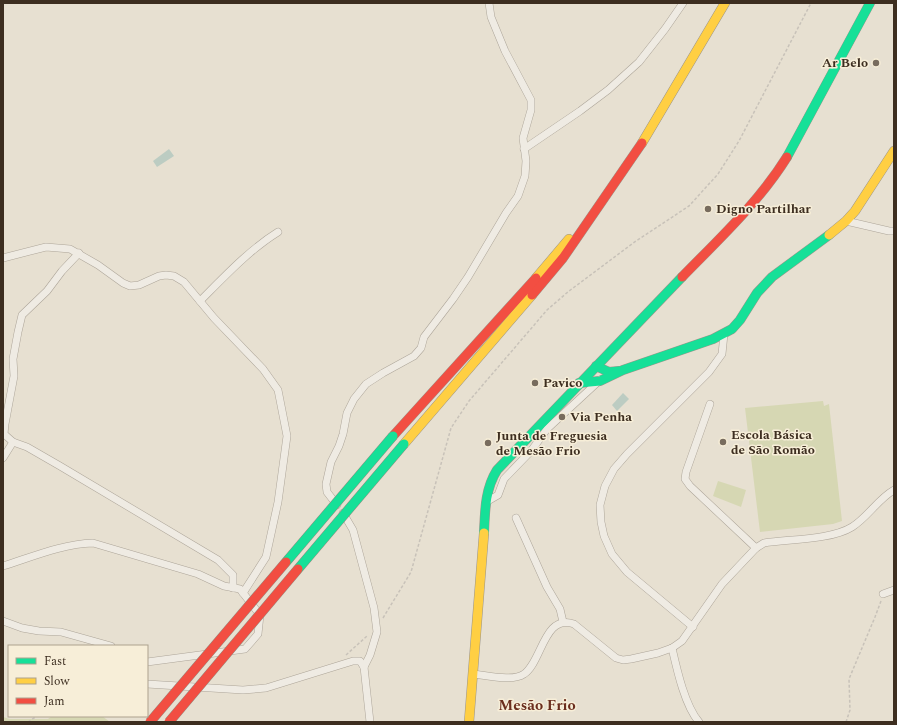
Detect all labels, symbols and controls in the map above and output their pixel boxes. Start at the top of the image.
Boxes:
place label: Ar Belo [822,53,868,73]
marker: Ar Belo [871,58,881,68]
place label: Digno Partilhar [716,199,811,219]
marker: Digno Partilhar [703,204,713,214]
place label: Pavico [543,373,582,393]
marker: Pavico [530,378,540,388]
place label: Via Penha [570,407,632,427]
marker: Via Penha [557,412,567,422]
place label: Escola Básica de São Romão [731,425,815,460]
place label: Junta de Freguesia de Mesão Frio [496,426,608,461]
marker: Escola Básica de São Romão [718,437,728,447]
marker: Junta de Freguesia de Mesão Frio [483,438,493,448]
legend [8,645,148,717]
text: Fast [44,652,66,671]
text: Slow [44,672,70,691]
text: Jam [44,692,65,711]
district label: Mesão Frio [498,694,576,717]

